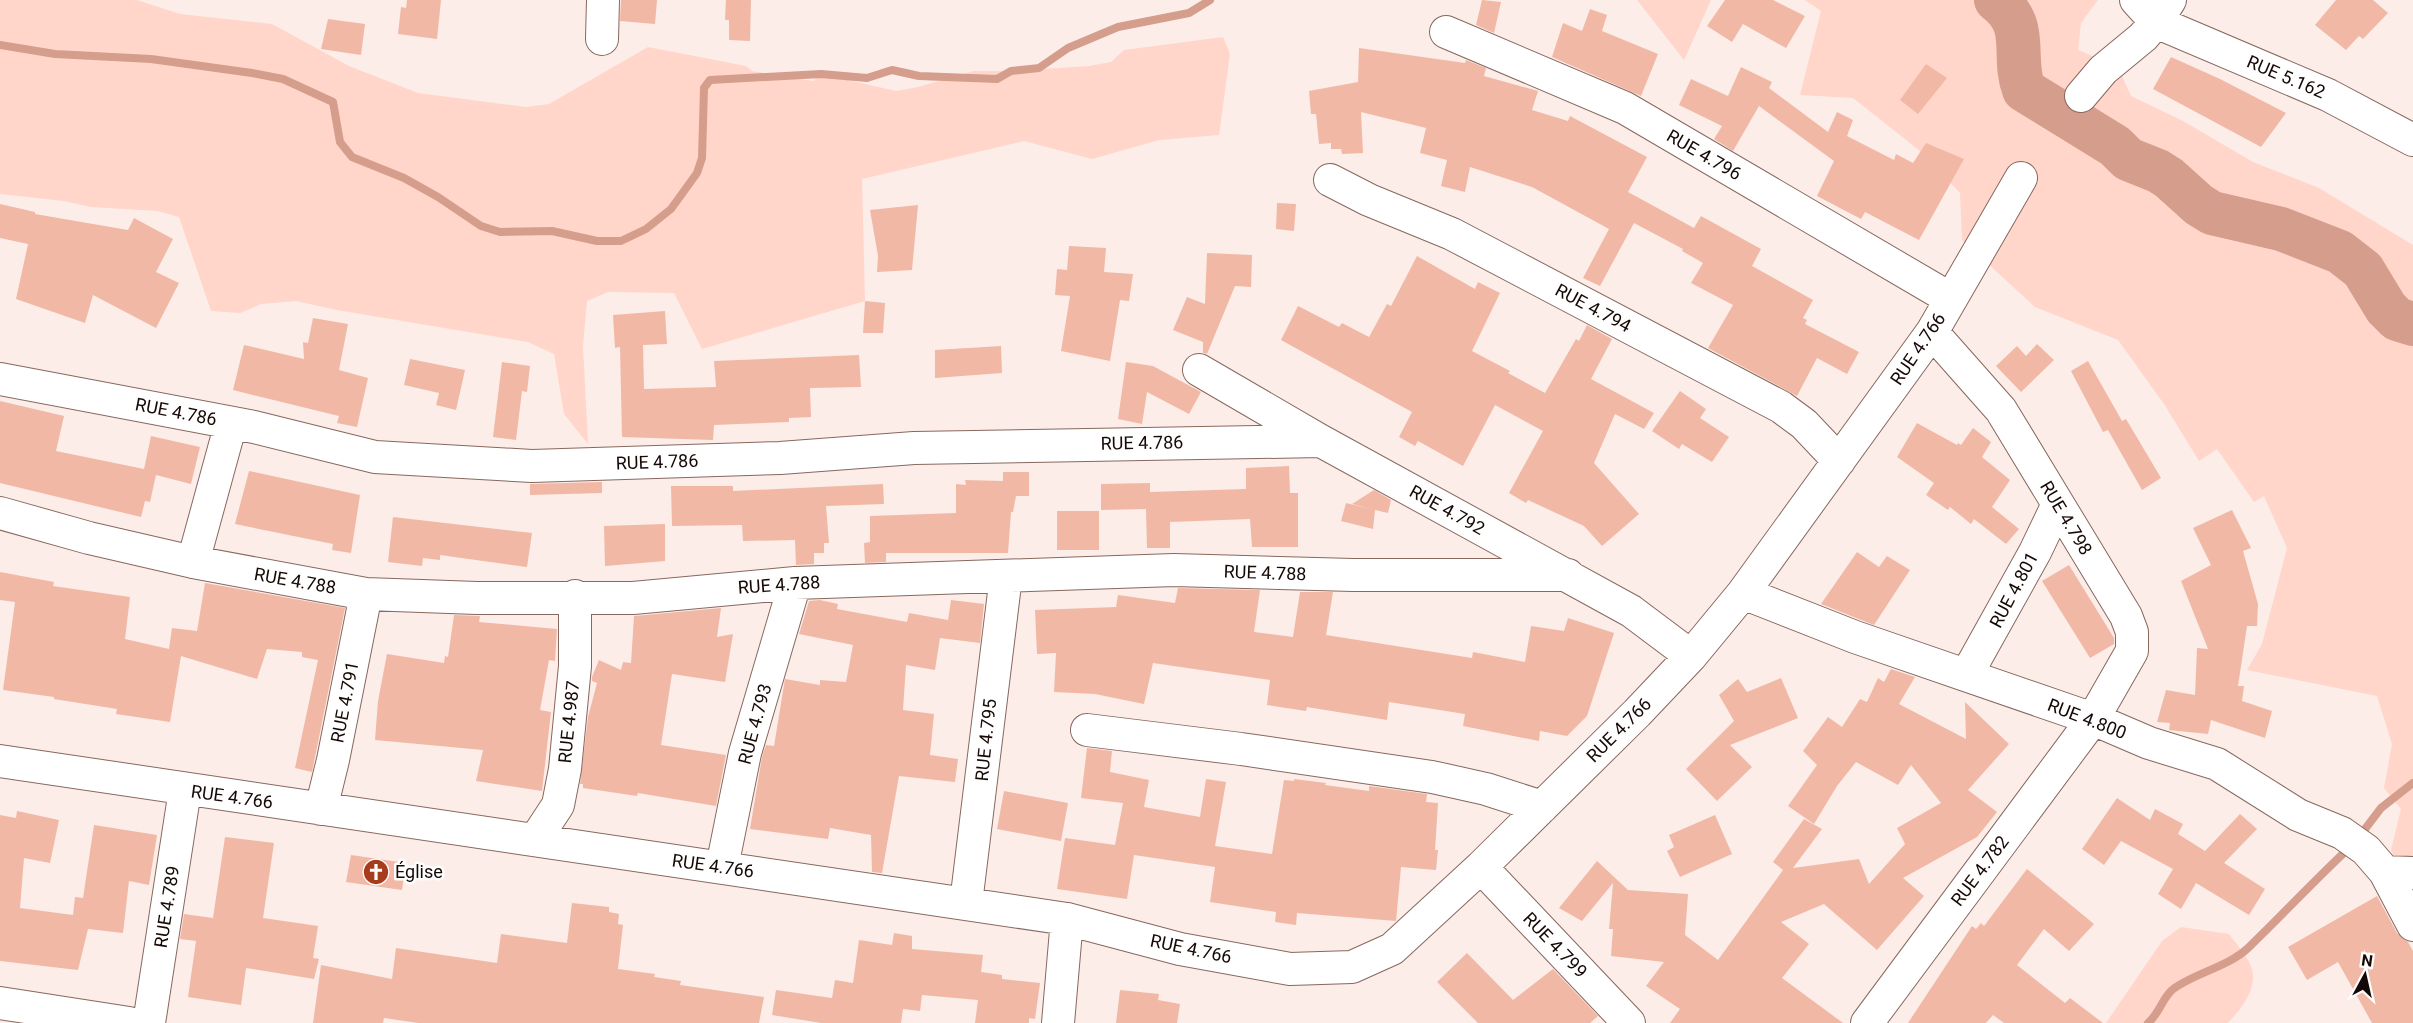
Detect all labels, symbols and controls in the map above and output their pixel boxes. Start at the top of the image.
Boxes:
street label: RUE 5.162 [2244,51,2328,102]
street label: RUE 4.796 [1663,125,1745,184]
street label: RUE 4.794 [1552,279,1635,336]
street label: RUE 4.766 [1886,309,1949,389]
street label: RUE 4.786 [134,393,219,430]
street label: RUE 4.786 [1100,431,1184,454]
street label: RUE 4.786 [615,450,699,473]
street label: RUE 4.798 [2036,477,2097,559]
street label: RUE 4.792 [1406,480,1488,539]
street label: RUE 4.801 [1985,548,2042,631]
street label: RUE 4.788 [1223,561,1307,584]
street label: RUE 4.788 [253,563,338,598]
street label: RUE 4.788 [737,571,821,598]
street label: RUE 4.791 [326,659,363,744]
street label: RUE 4.987 [554,680,583,764]
street label: RUE 4.793 [734,681,775,767]
street label: RUE 4.766 [1582,693,1655,766]
street label: RUE 4.800 [2045,694,2130,743]
street label: RUE 4.795 [971,698,1000,782]
street label: RUE 4.766 [190,780,274,813]
street label: RUE 4.782 [1946,831,2013,910]
street label: RUE 4.766 [671,849,755,882]
church icon: Église [361,857,391,887]
place label: Église [395,861,443,882]
street label: RUE 4.789 [150,864,183,949]
street label: RUE 4.799 [1519,908,1592,982]
street label: RUE 4.766 [1148,930,1234,967]
north arrow [2335,945,2395,1005]
text: N [2360,950,2374,971]

